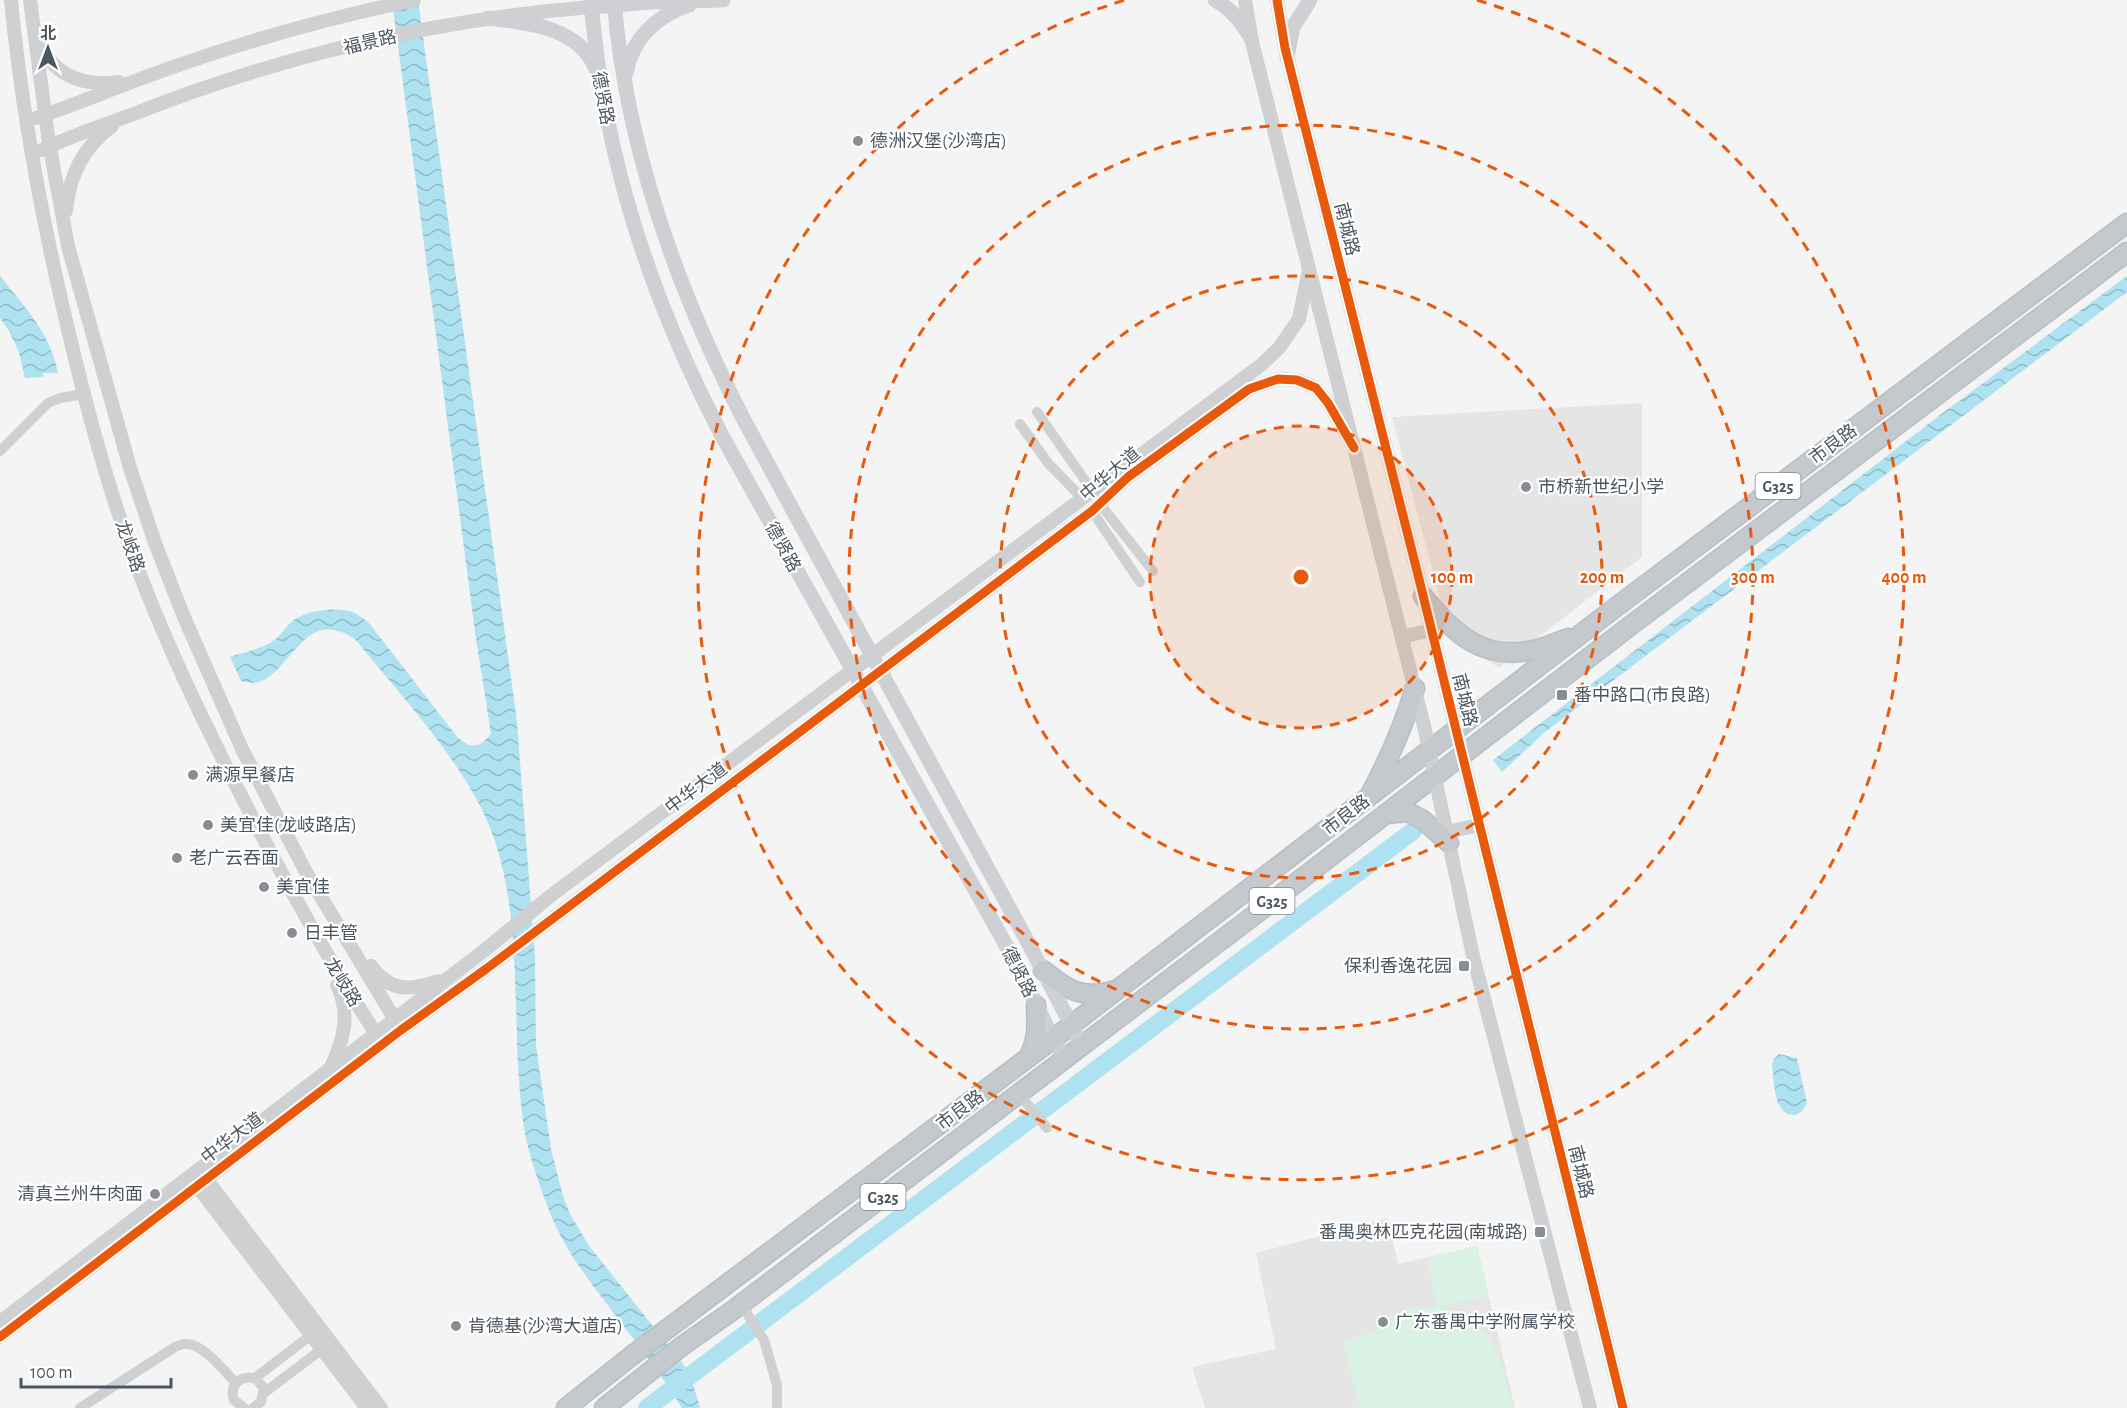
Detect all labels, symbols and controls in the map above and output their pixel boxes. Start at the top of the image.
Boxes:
north arrow [18,18,78,78]
text: 北 [40,25,56,42]
street label: 福景路 [341,26,399,58]
street label: 德贤路 [588,70,618,126]
place label: 德洲汉堡(沙湾店) [870,131,1007,151]
marker: 德洲汉堡(沙湾店) [851,134,865,148]
street label: 南城路 [1331,200,1363,258]
street label: 市良路 [1805,420,1861,468]
street label: 中华大道 [1076,443,1144,505]
road number: G325 [1756,473,1800,499]
place label: 市桥新世纪小学 [1538,477,1664,497]
marker: 市桥新世纪小学 [1519,480,1533,494]
street label: 龙岐路 [112,517,148,575]
street label: 德贤路 [761,519,805,575]
centre of rings [1291,567,1311,587]
text: 100 m [1431,569,1473,587]
text: 200 m [1580,569,1624,587]
text: 300 m [1731,569,1775,587]
text: 400 m [1881,569,1927,587]
street label: 南城路 [1449,671,1481,729]
place label: 番中路口(市良路) [1574,685,1711,705]
marker: 番中路口(市良路) [1555,688,1569,702]
street label: 中华大道 [661,758,731,818]
place label: 满源早餐店 [205,765,295,785]
marker: 满源早餐店 [186,768,200,782]
street label: 市良路 [1319,790,1373,840]
place label: 美宜佳(龙岐路店) [220,815,357,835]
marker: 美宜佳(龙岐路店) [201,818,215,832]
place label: 老广云吞面 [189,848,279,868]
marker: 老广云吞面 [170,851,184,865]
place label: 美宜佳 [276,877,330,897]
marker: 美宜佳 [257,880,271,894]
road number: G325 [1250,888,1294,914]
place label: 日丰管 [304,923,358,943]
marker: 日丰管 [285,926,299,940]
street label: 德贤路 [998,943,1040,1001]
street label: 龙岐路 [321,954,365,1010]
place label: 保利香逸花园 [1344,956,1452,976]
marker: 保利香逸花园 [1457,959,1471,973]
street label: 市良路 [932,1086,988,1134]
street label: 中华大道 [197,1108,267,1168]
street label: 南城路 [1565,1143,1597,1201]
place label: 清真兰州牛肉面 [17,1184,143,1204]
road number: G325 [860,1184,906,1210]
marker: 清真兰州牛肉面 [148,1187,162,1201]
place label: 番禺奥林匹克花园(南城路) [1319,1222,1528,1242]
marker: 番禺奥林匹克花园(南城路) [1533,1225,1547,1239]
place label: 广东番禺中学附属学校 [1395,1312,1575,1332]
marker: 广东番禺中学附属学校 [1376,1315,1390,1329]
place label: 肯德基(沙湾大道店) [468,1316,623,1336]
marker: 肯德基(沙湾大道店) [449,1319,463,1333]
scale bar [21,1351,171,1389]
text: 100 m [30,1364,73,1382]

